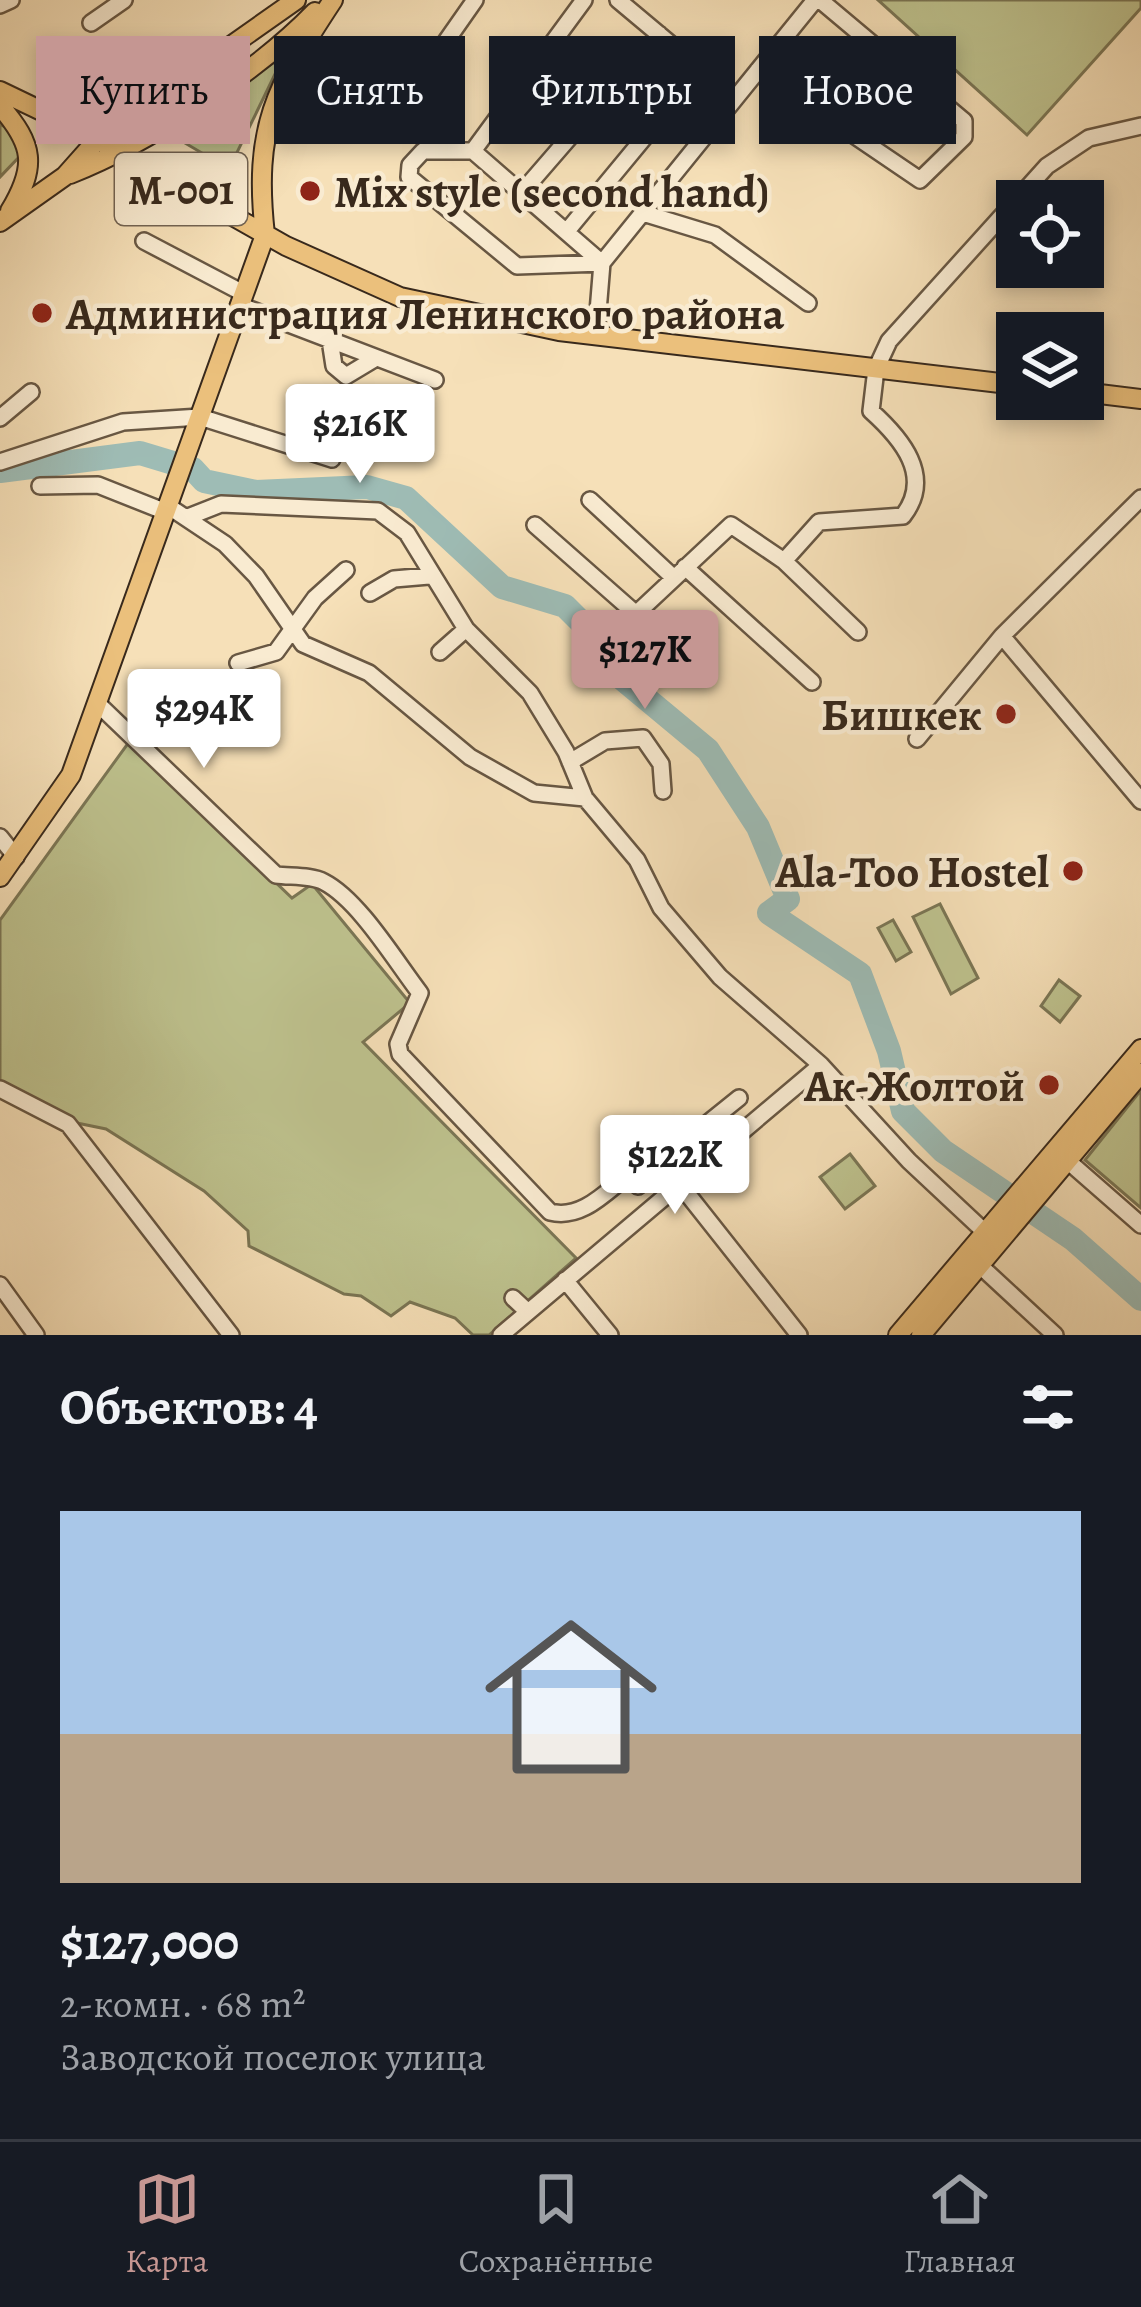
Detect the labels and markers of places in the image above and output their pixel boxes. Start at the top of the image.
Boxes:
place label: Mix style (second hand) [334,161,770,223]
marker: Mix style (second hand) [297,178,323,204]
place label: Администрация Ленинского района [65,283,785,345]
marker: Администрация Ленинского района [29,300,55,326]
pin: $216K [276,384,444,486]
pin: $127K [561,610,729,712]
pin: $294K [120,669,288,771]
place label: Бишкек [821,684,982,746]
marker: Бишкек [993,701,1019,727]
place label: Ala-Too Hostel [774,841,1049,903]
marker: Ala-Too Hostel [1060,858,1086,884]
place label: Ак-Жолтой [803,1055,1025,1117]
marker: Ак-Жолтой [1036,1072,1062,1098]
pin: $122K [591,1115,759,1217]

